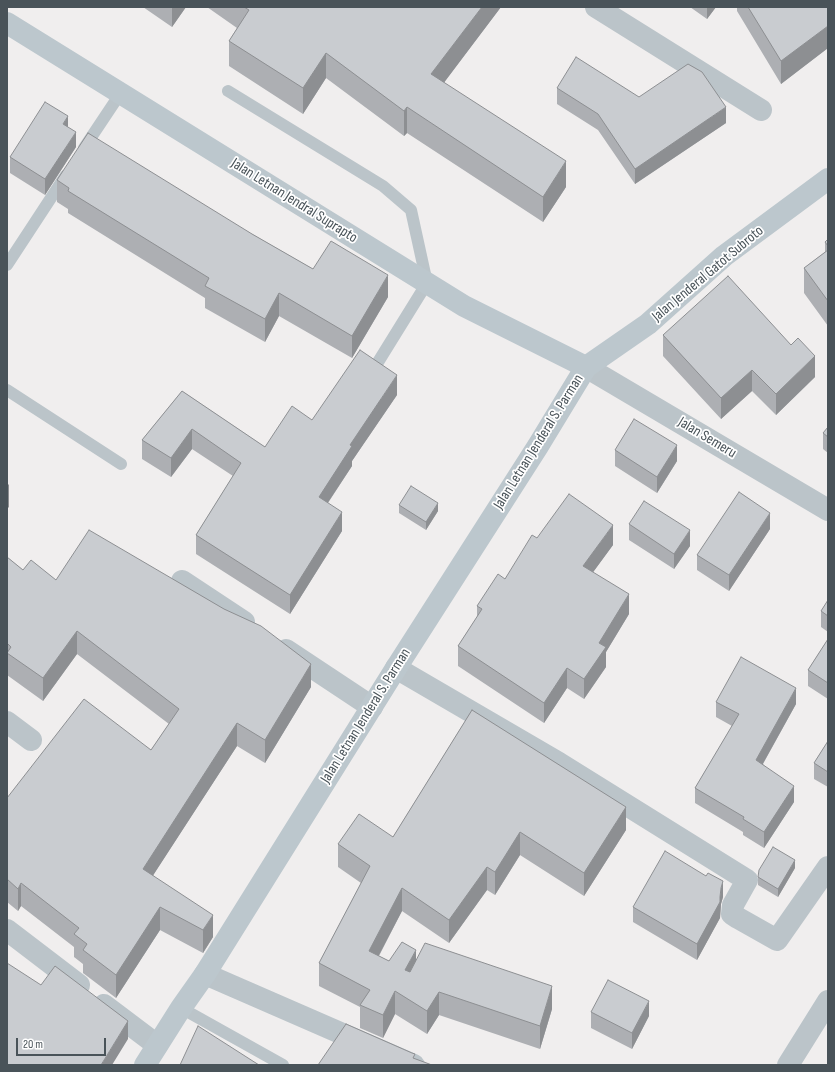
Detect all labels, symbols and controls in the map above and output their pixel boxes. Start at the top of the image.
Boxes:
street label: Jalan Letnan Jendral Suprapto [227,155,361,247]
street label: Jalan Jenderal Gatot Subroto [649,222,767,326]
street label: Jalan Letnan Jenderal S. Parman [490,371,588,513]
street label: Jalan Semeru [675,414,739,462]
street label: Jalan Letnan Jenderal S. Parman [317,645,415,787]
scale bar [18,1030,108,1056]
text: 20 m [23,1037,43,1052]

